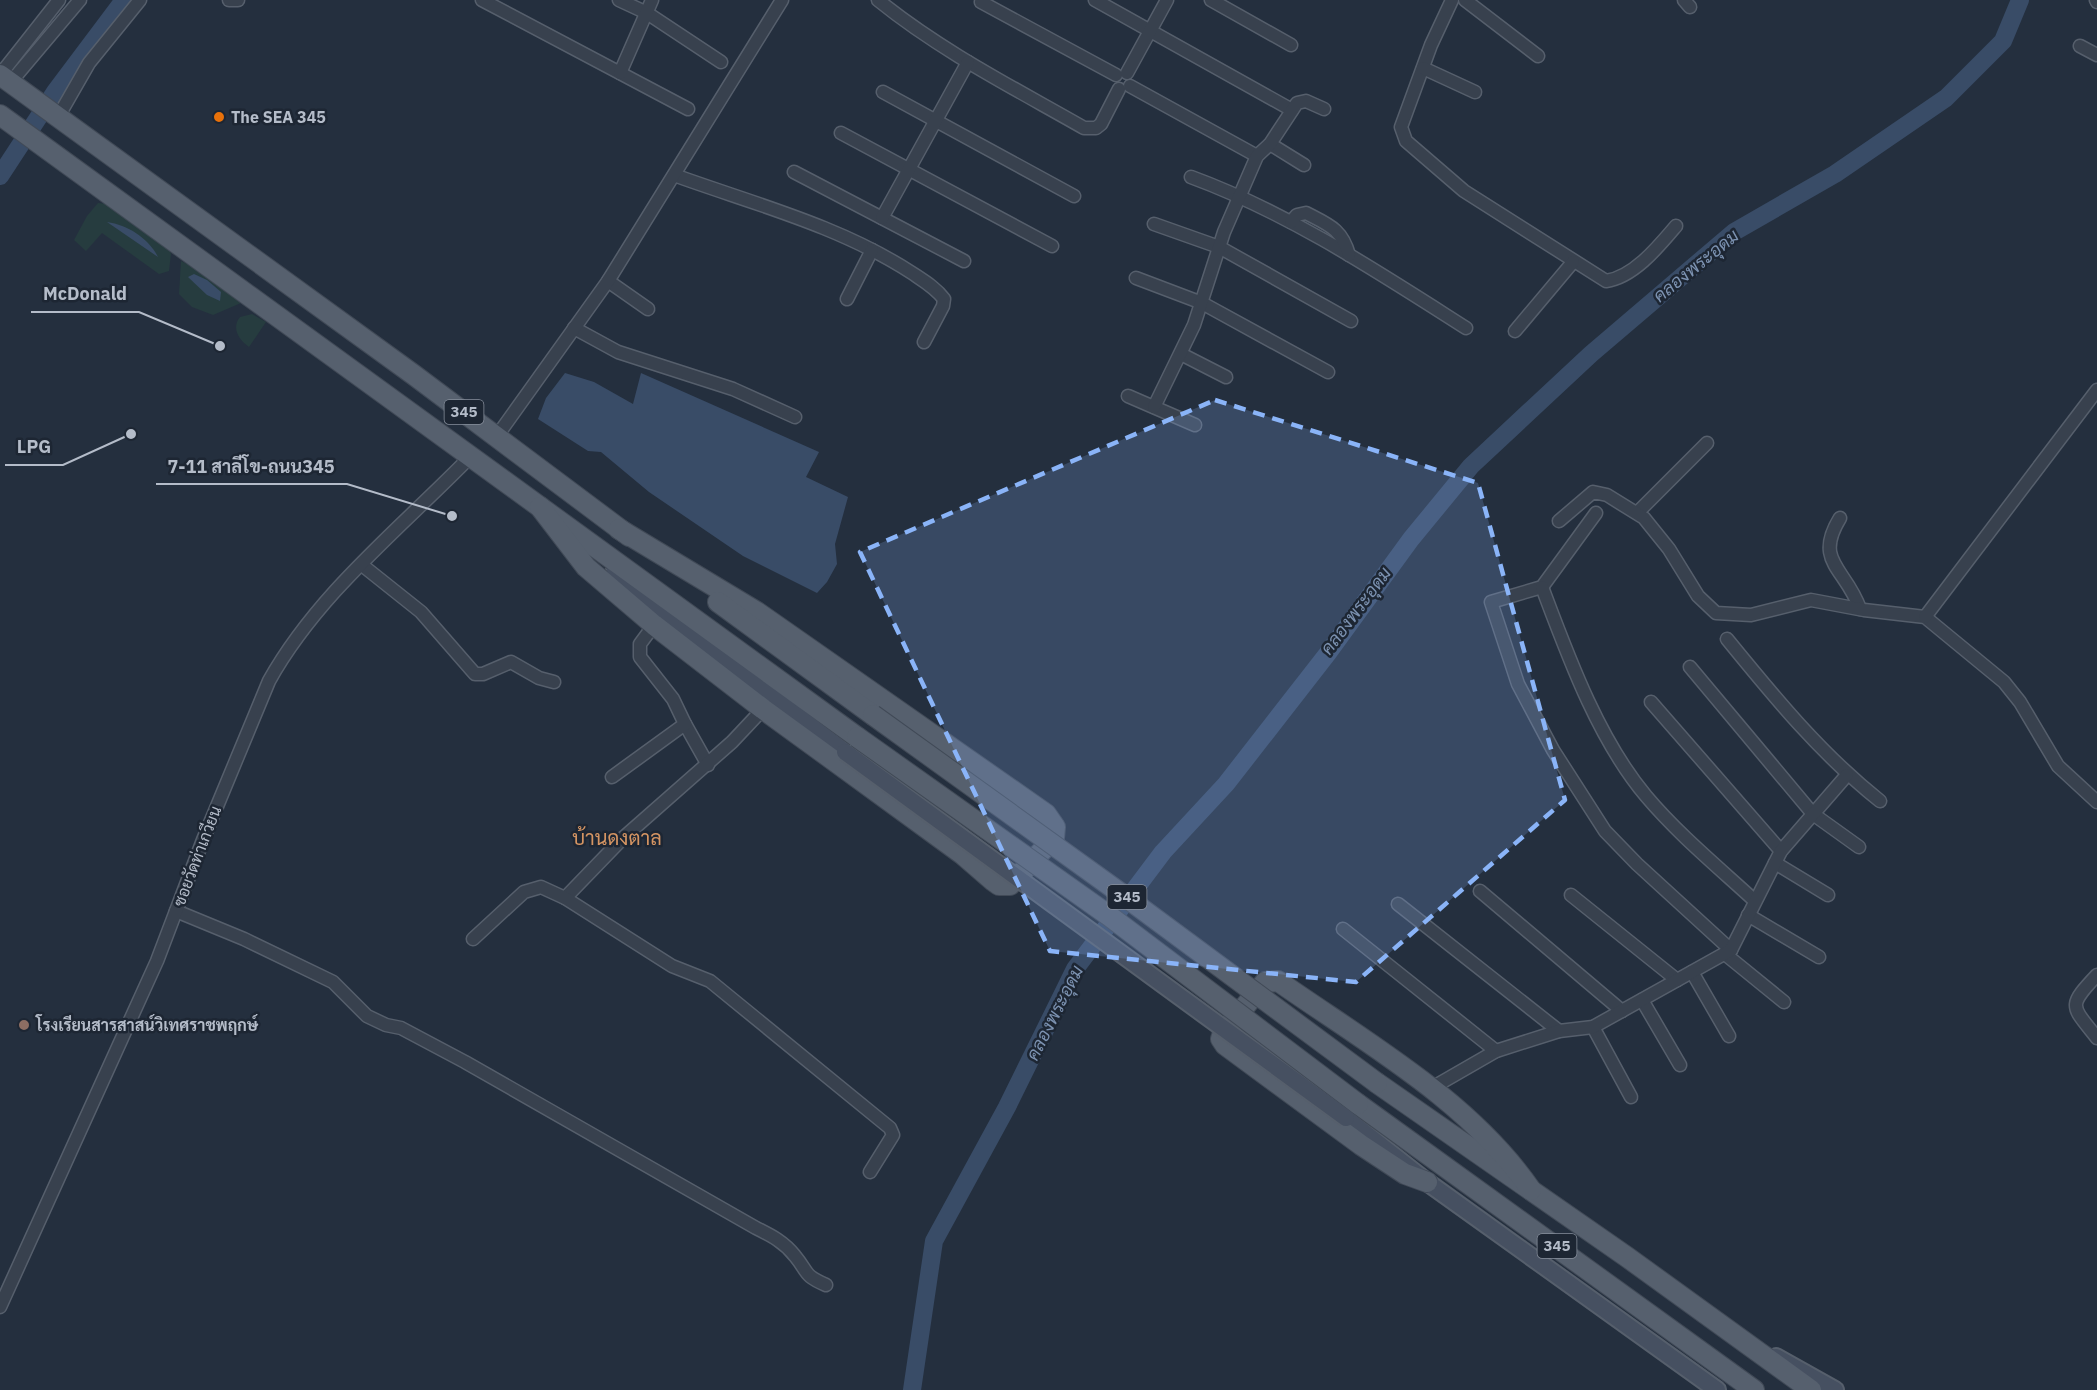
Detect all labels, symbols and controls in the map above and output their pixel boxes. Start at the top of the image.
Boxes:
place label: The SEA 345 [231,107,326,127]
marker: The SEA 345 [212,110,226,124]
water label: คลองพระอุดม [1648,224,1744,308]
callout: McDonald [31,276,139,312]
text: McDonald [43,282,127,305]
road number: 345 [444,400,484,424]
callout: LPG [5,429,63,465]
text: LPG [17,435,51,458]
callout: 7-11 สาลีโข-ถนน345 [156,448,347,484]
text: 7-11 สาลีโข-ถนน345 [167,454,335,478]
water label: คลองพระอุดม [1315,562,1397,660]
street label: ซอยวัดท่าเกวียน [168,803,225,909]
district label: บ้านดงตาล [572,824,662,851]
road number: 345 [1108,885,1146,909]
water label: คลองพระอุดม [1021,961,1089,1065]
place label: โรงเรียนสารสาสน์วิเทศราชพฤกษ์ [35,1014,259,1035]
marker: โรงเรียนสารสาสน์วิเทศราชพฤกษ์ [17,1018,31,1032]
road number: 345 [1538,1234,1576,1258]

